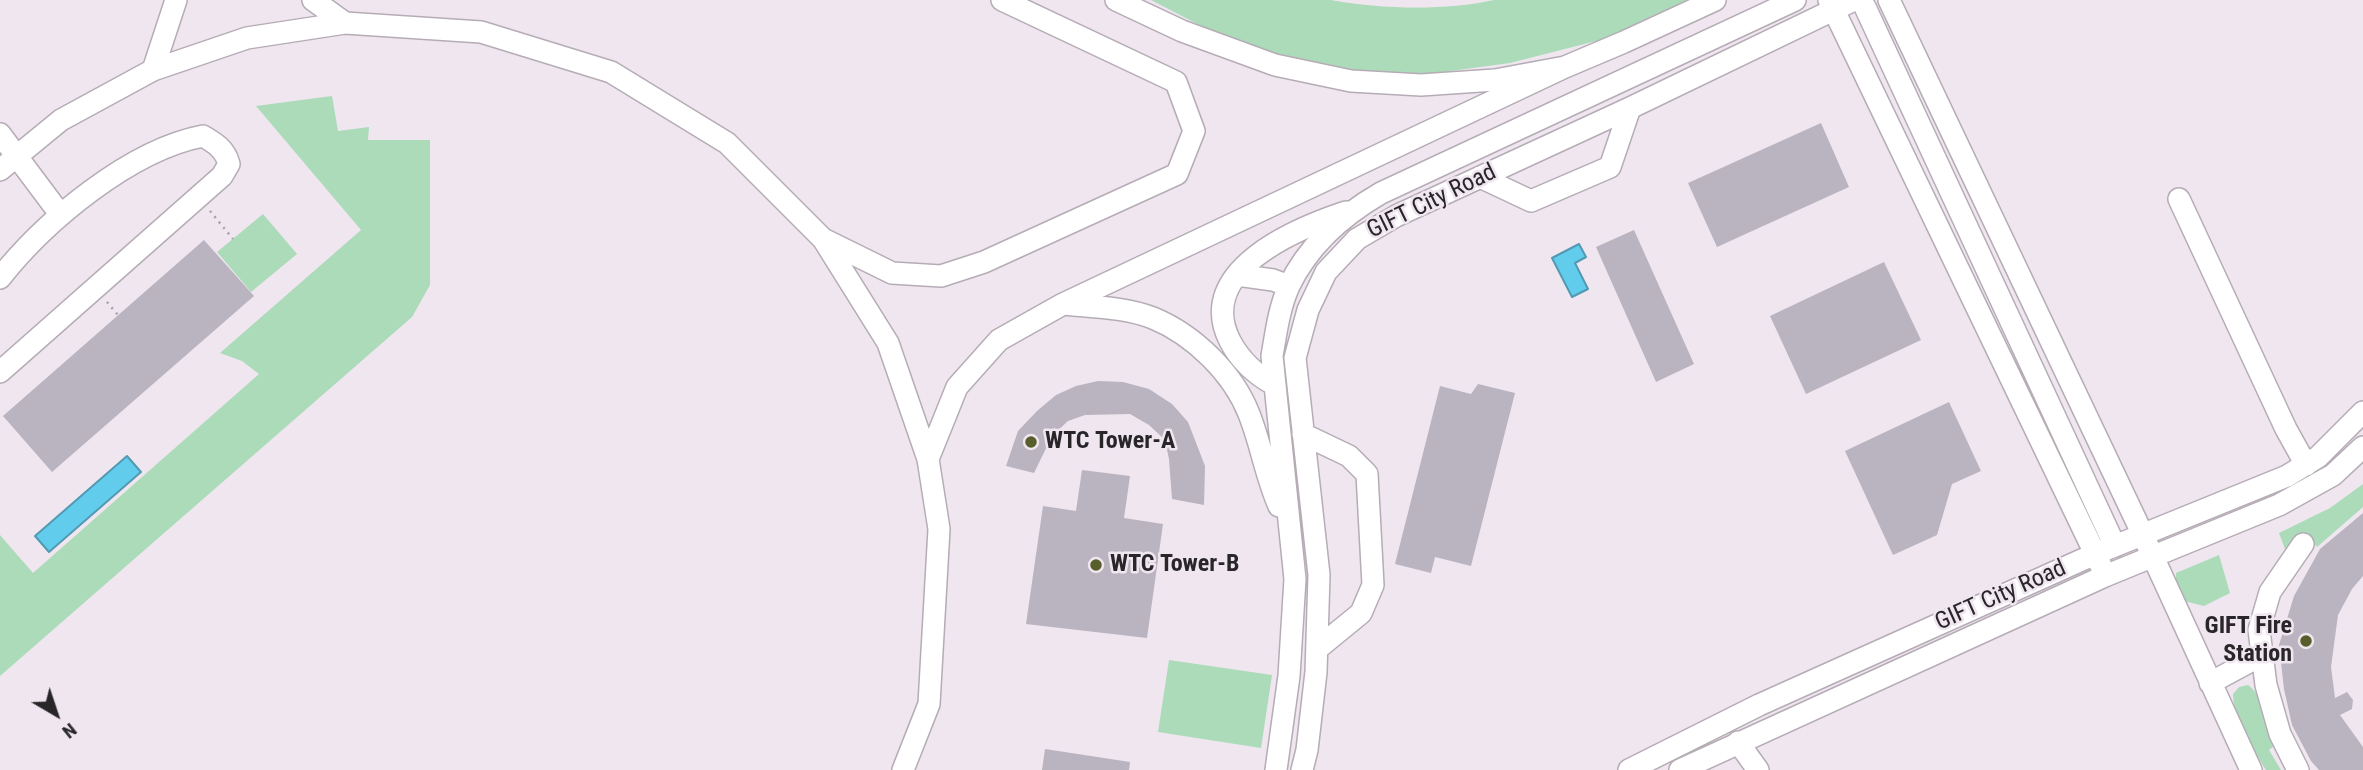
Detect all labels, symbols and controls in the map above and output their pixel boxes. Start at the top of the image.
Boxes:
street label: GIFT City Road [1363,158,1501,246]
place label: WTC Tower-A [1045,428,1175,456]
marker: WTC Tower-A [1023,434,1039,450]
place label: WTC Tower-B [1110,551,1239,579]
street label: GIFT City Road [1931,554,2071,638]
marker: WTC Tower-B [1088,557,1104,573]
place label: GIFT Fire Station [2205,613,2292,669]
marker: GIFT Fire Station [2298,633,2314,649]
north arrow [21,679,91,749]
text: N [58,718,81,743]

